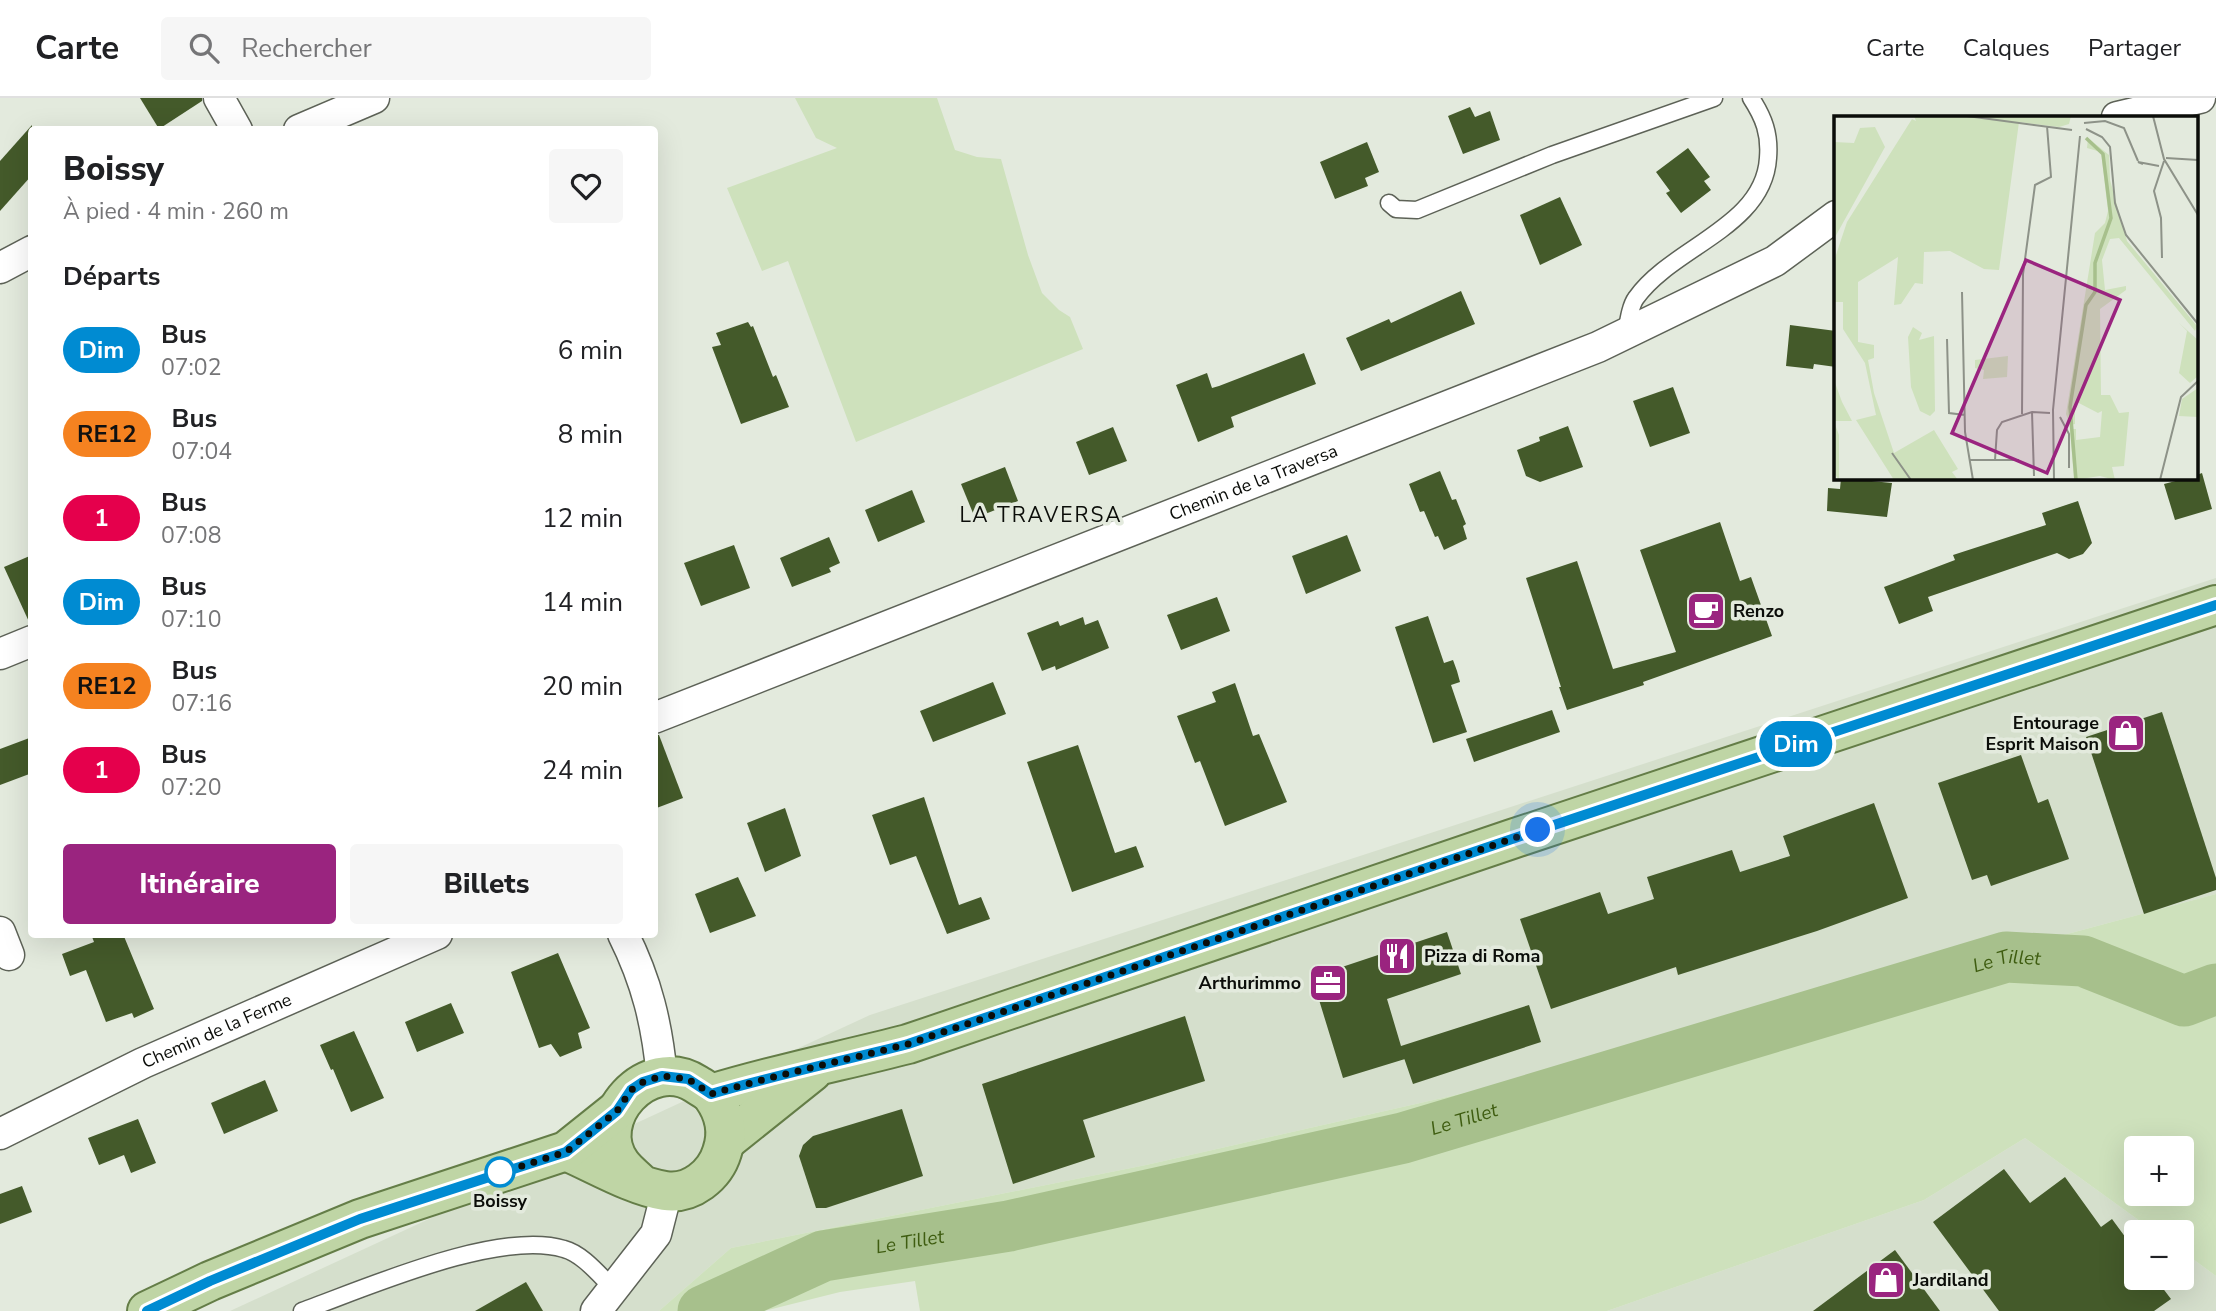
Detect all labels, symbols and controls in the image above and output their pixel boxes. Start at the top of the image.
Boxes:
search box [161,17,651,80]
text: Carte [35,26,119,71]
icon: search [185,29,223,67]
text: Rechercher [241,31,372,66]
text: Carte [1866,32,1925,64]
text: Calques [1963,32,2050,64]
text: Partager [2088,32,2181,64]
inset map [1834,116,2198,480]
text: Boissy [63,147,164,192]
button: heart [549,149,623,223]
text: À pied · 4 min · 260 m [63,196,289,227]
text: Départs [63,259,160,294]
text: Bus [161,317,207,352]
text: 6 min [558,333,623,368]
text: Dim [79,334,124,366]
text: 07:02 [161,352,221,383]
text: Bus [172,401,217,436]
text: 8 min [558,417,623,452]
text: RE12 [77,418,137,450]
text: 07:04 [172,436,232,467]
street label: Chemin de la Traversa [1166,438,1341,526]
text: Bus [161,485,207,520]
text: 12 min [542,501,623,536]
district label: LA TRAVERSA [959,501,1123,529]
text: 1 [94,502,109,534]
text: 07:08 [161,520,221,551]
text: Bus [161,569,207,604]
text: 14 min [542,585,623,620]
text: Dim [79,586,124,618]
cafe icon: Renzo [1685,590,1727,632]
place label: Renzo [1733,599,1784,623]
text: 07:10 [161,604,221,635]
text: Bus [172,653,217,688]
text: 20 min [542,669,623,704]
text: RE12 [77,670,137,702]
text: 07:16 [172,688,232,719]
place label: Entourage Esprit Maison [1986,711,2099,756]
shop icon: Entourage Esprit Maison [2105,712,2147,754]
line badge: Dim [1756,721,1836,767]
text: Dim [1773,728,1819,760]
text: Bus [161,737,207,772]
text: 24 min [542,753,623,788]
text: 1 [94,754,109,786]
text: 07:20 [161,772,221,803]
your location [1520,812,1555,847]
button: Itinéraire [63,844,336,924]
button: Billets [350,844,623,924]
restaurant icon: Pizza di Roma [1376,935,1418,977]
water label: Le Tillet [1969,943,2043,979]
place label: Pizza di Roma [1424,944,1540,968]
office icon: Arthurimmo [1307,962,1349,1004]
place label: Arthurimmo [1199,971,1301,995]
street label: Chemin de la Ferme [138,987,295,1074]
water label: Le Tillet [1427,1097,1502,1142]
map controls [2124,1136,2194,1290]
button: + [2124,1136,2194,1206]
marker: Boissy [485,1157,515,1187]
place label: Boissy [473,1189,528,1213]
button: − [2124,1220,2194,1290]
water label: Le Tillet [874,1223,947,1260]
shop icon: Jardiland [1865,1259,1907,1301]
place label: Jardiland [1912,1268,1988,1292]

